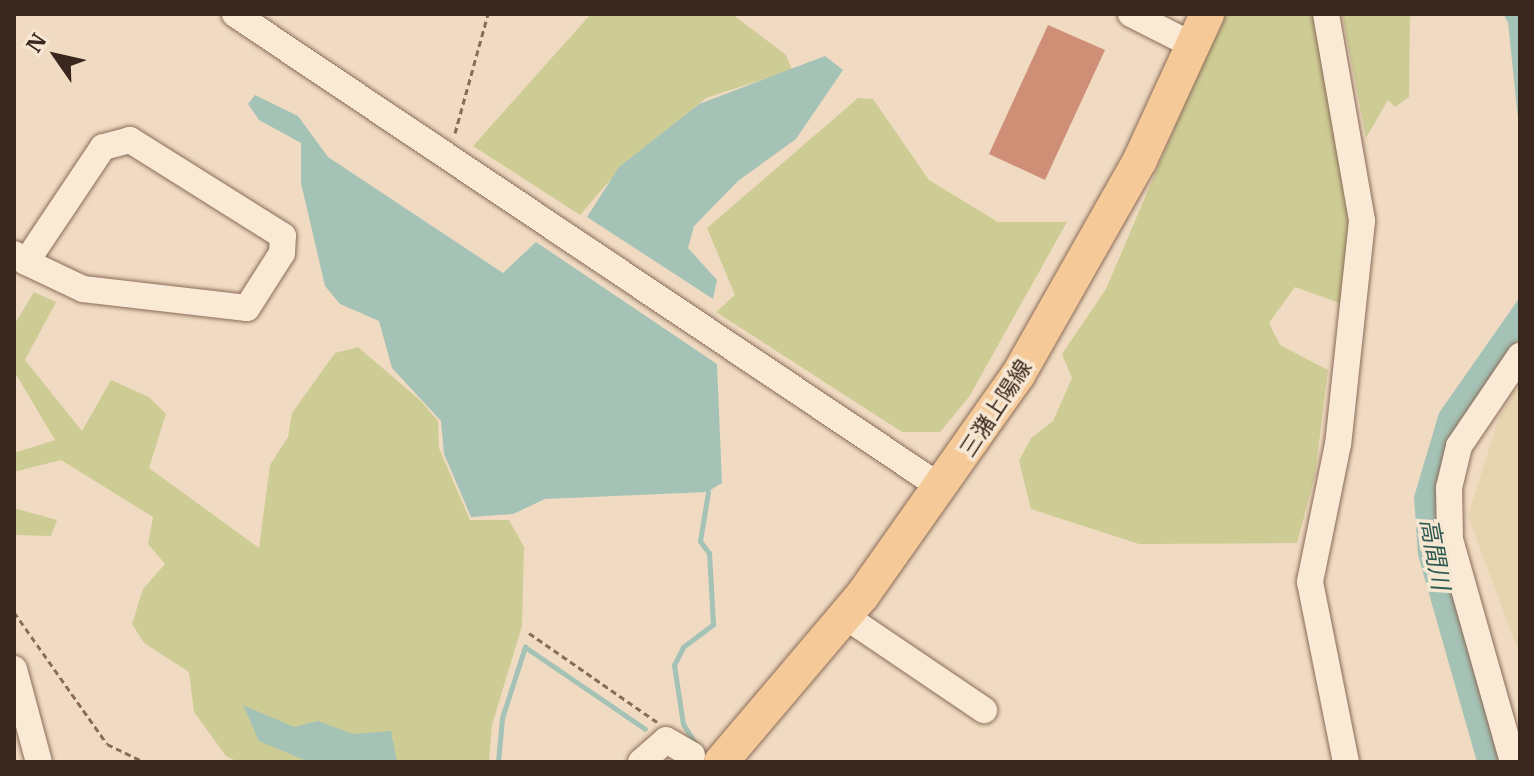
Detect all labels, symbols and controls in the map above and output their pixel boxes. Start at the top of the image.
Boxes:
north arrow [16,16,96,96]
text: N [19,27,53,58]
street label: 三潴上陽線 [954,355,1036,461]
water label: 高間川 [1415,516,1455,592]

